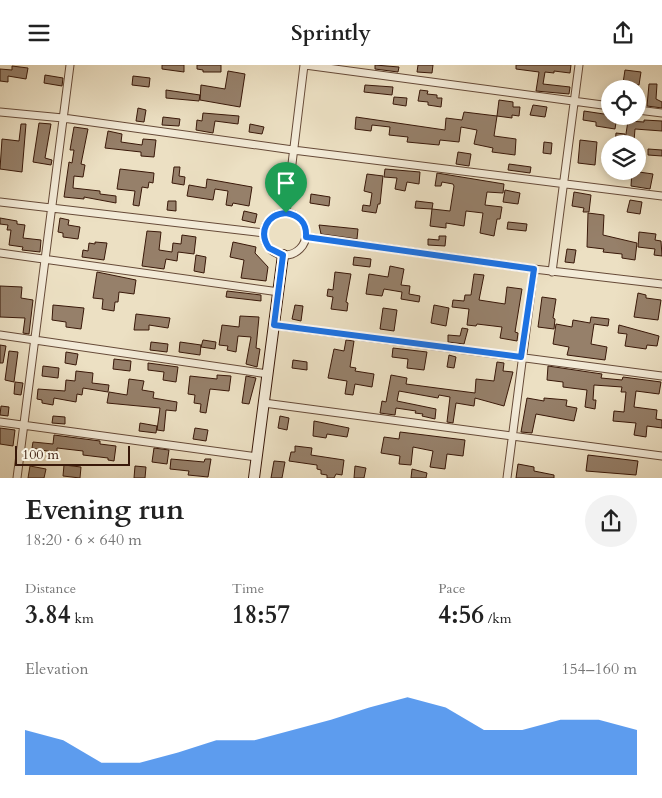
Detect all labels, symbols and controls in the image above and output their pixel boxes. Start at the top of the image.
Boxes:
text: Sprintly [291,18,371,48]
icon: menu [25,19,53,47]
icon: share [609,19,637,47]
map controls [601,80,646,180]
button: locate [601,80,646,125]
button: layers [601,135,646,180]
pin [265,162,307,213]
icon: arrive [272,169,300,197]
scale bar [15,443,130,466]
text: 100 m [22,445,59,464]
text: Evening run [25,491,184,529]
button: share [585,495,637,547]
text: 18:20 · 6 × 640 m [25,529,142,551]
text: Distance [25,579,76,598]
text: Time [232,579,264,598]
text: Pace [438,579,465,598]
text: 3.84 [25,598,71,632]
text: 18:57 [232,598,290,632]
text: 4:56 [438,598,484,632]
text: km [71,609,94,628]
text: /km [484,609,512,628]
text: Elevation [25,658,89,680]
text: 154–160 m [561,658,637,680]

